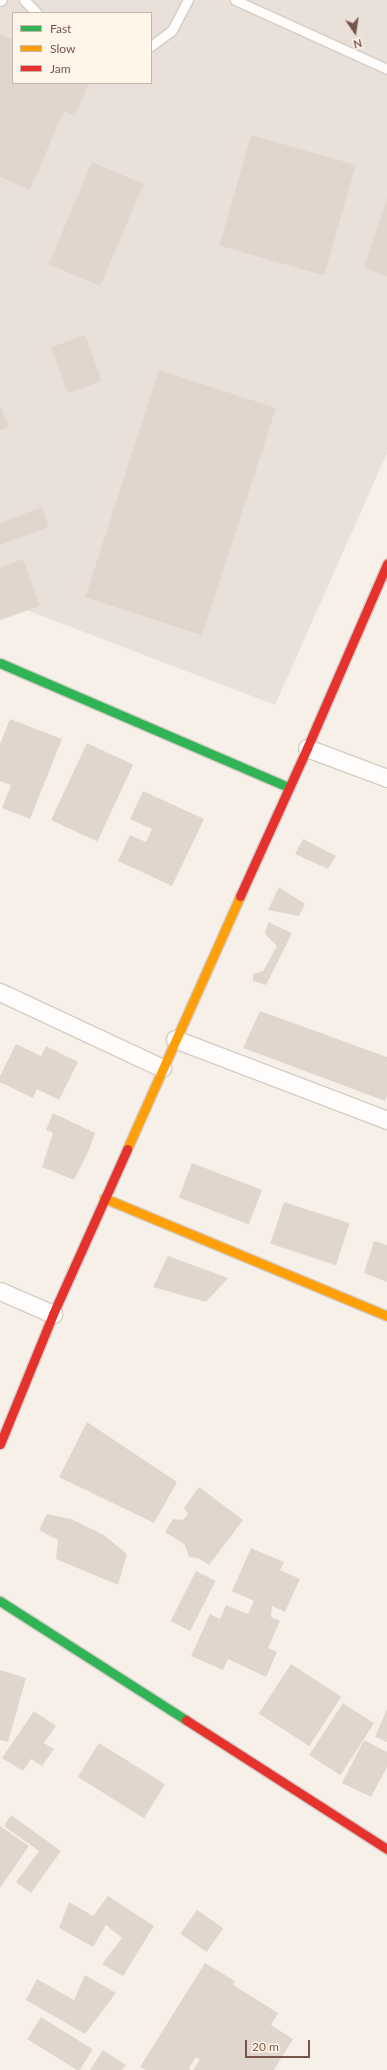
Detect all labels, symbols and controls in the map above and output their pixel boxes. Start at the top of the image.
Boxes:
legend [12,12,152,84]
north arrow [335,12,375,52]
text: Fast [50,21,71,36]
text: N [352,37,363,51]
text: Slow [50,41,75,56]
text: Jam [50,61,71,76]
scale bar [247,2032,312,2058]
text: 20 m [252,2039,279,2054]

